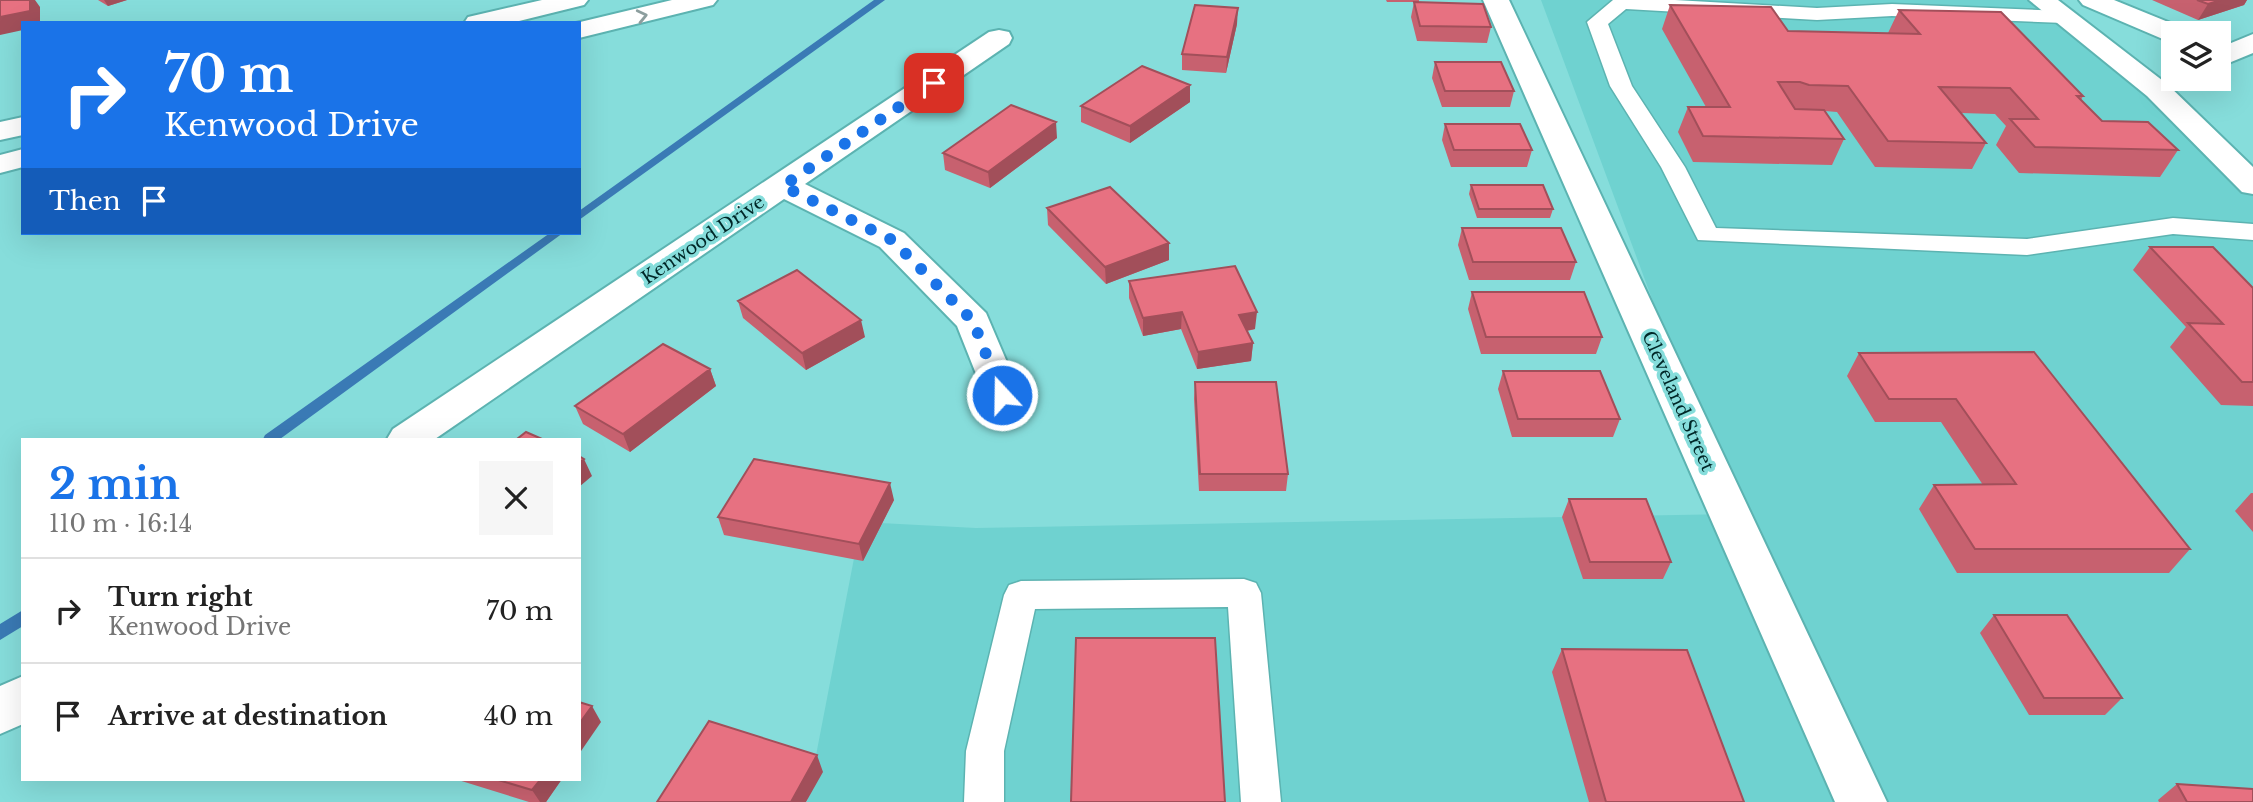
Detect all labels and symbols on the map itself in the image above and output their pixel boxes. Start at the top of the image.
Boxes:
one-way arrow [636,10,648,24]
pin [904,53,964,113]
street label: Kenwood Drive [637,191,769,289]
street label: Cleveland Street [1637,328,1719,475]
position arrow [965,358,1039,432]

